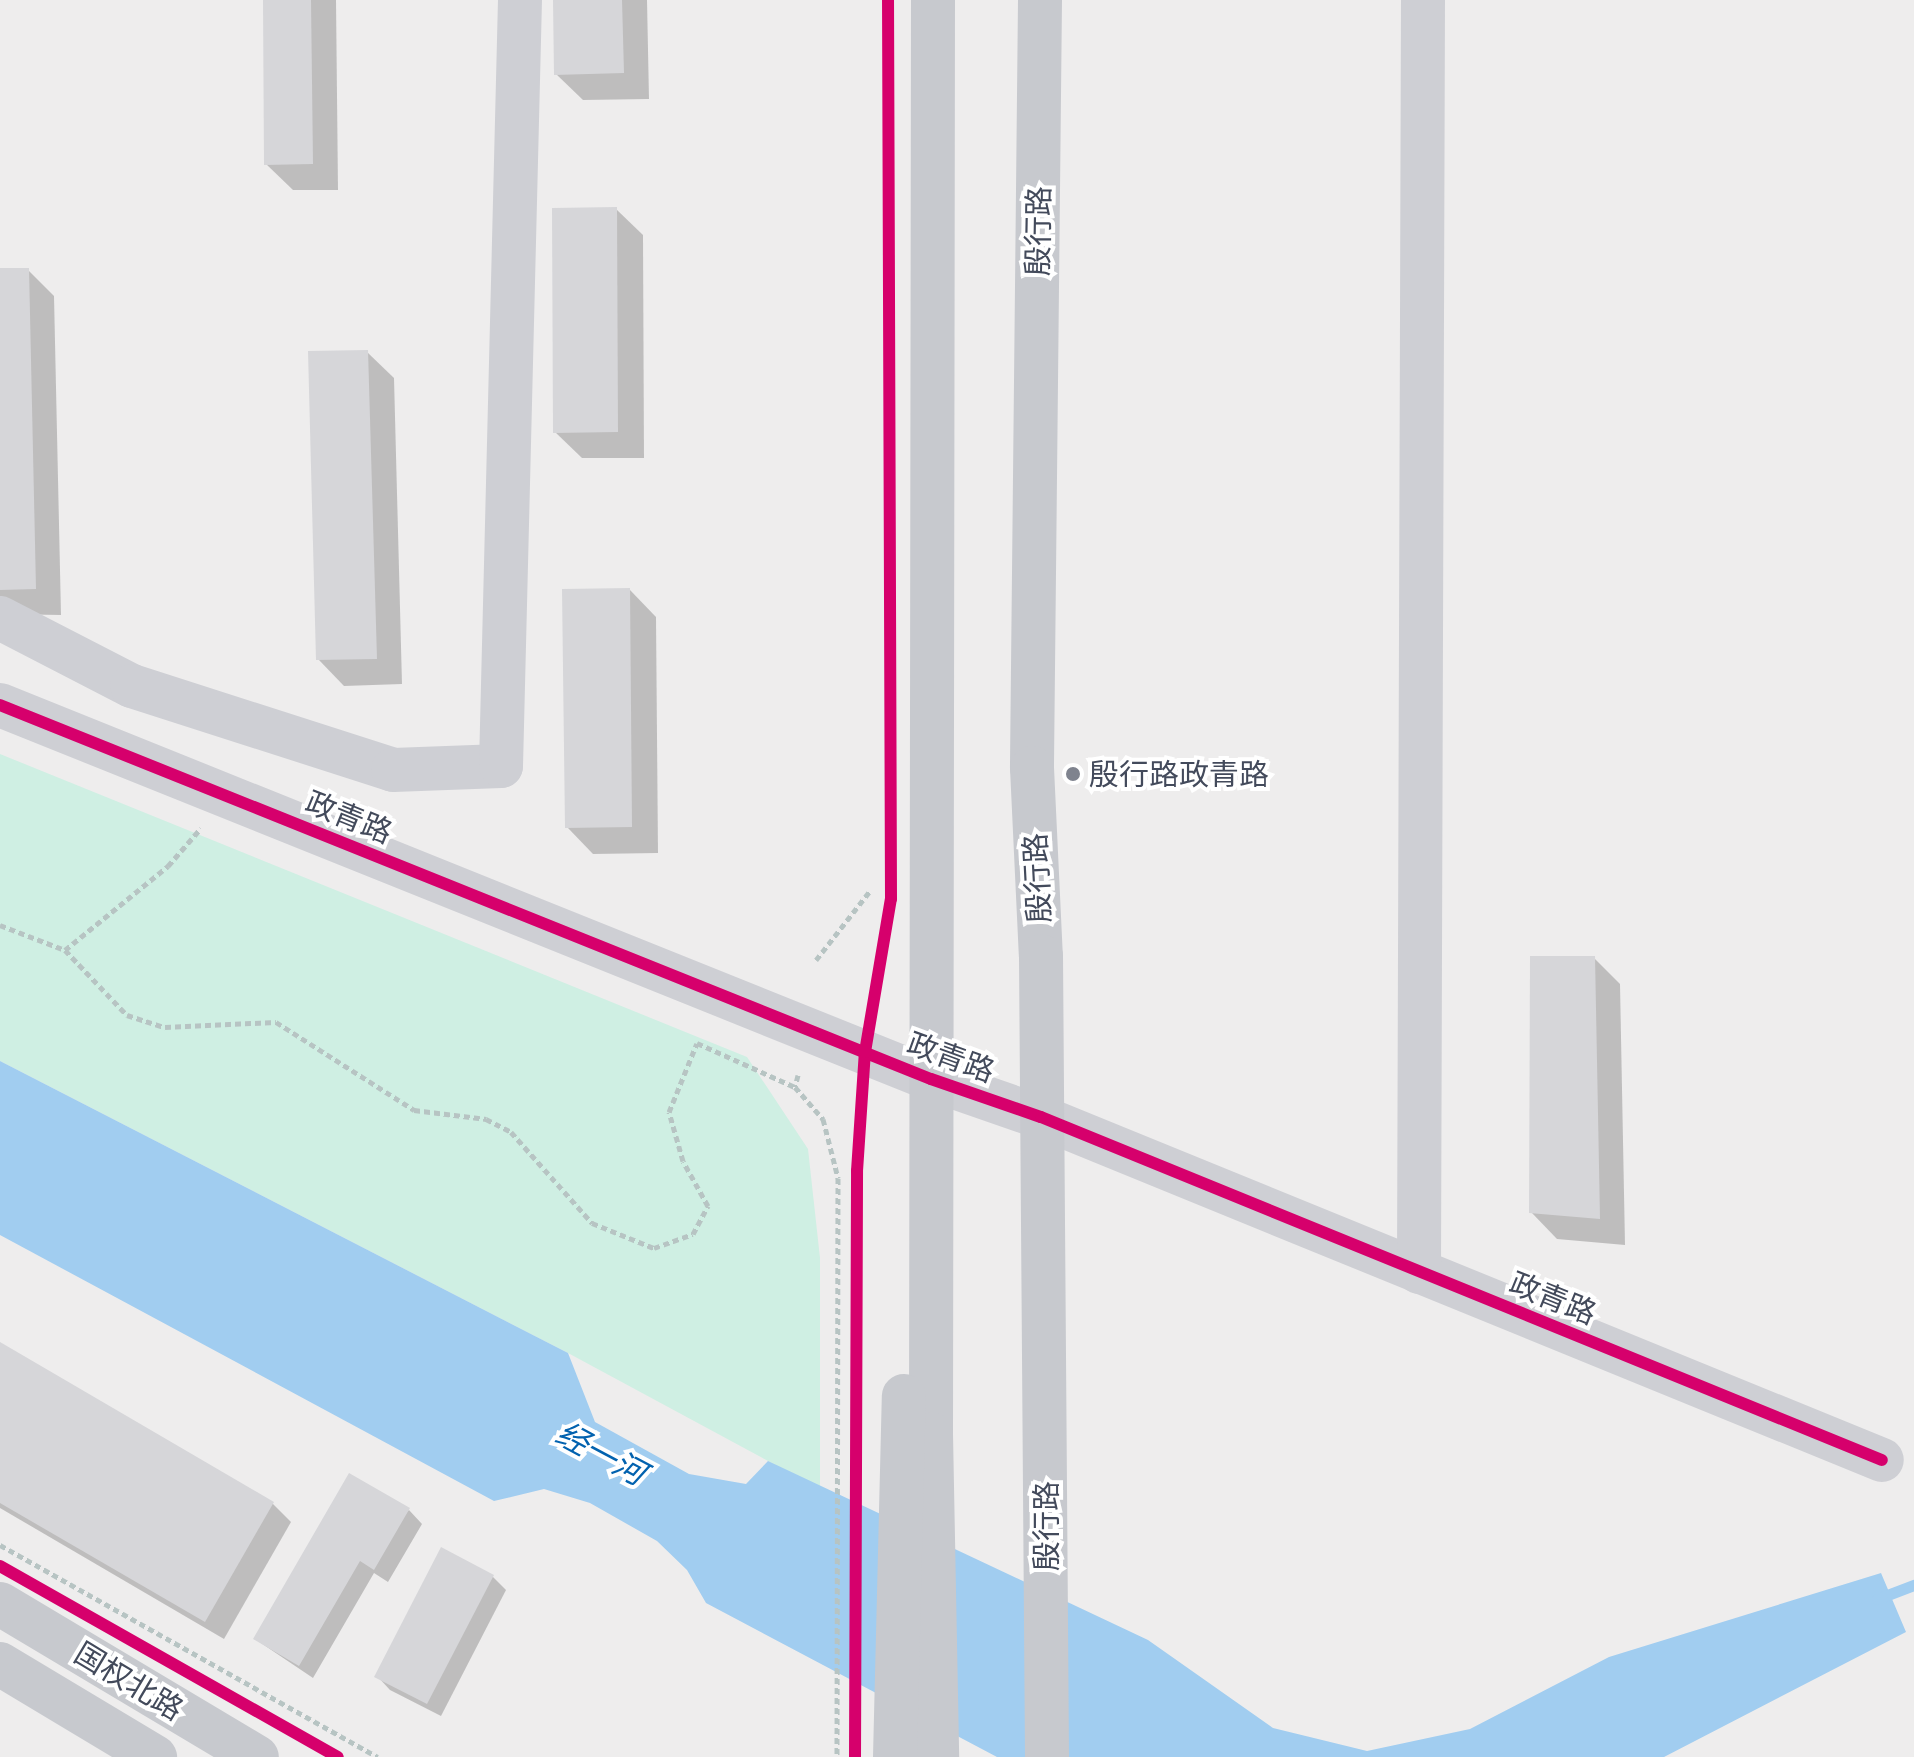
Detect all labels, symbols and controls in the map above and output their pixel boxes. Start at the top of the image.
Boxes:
street label: 殷行路 [1019,186,1057,276]
place label: 殷行路政青路 [1089,756,1269,792]
marker: 殷行路政青路 [1064,765,1082,783]
street label: 政青路 [301,783,397,851]
street label: 殷行路 [1017,832,1057,924]
street label: 政青路 [903,1025,999,1089]
street label: 政青路 [1505,1264,1601,1332]
water label: 经一河 [550,1414,652,1492]
street label: 殷行路 [1028,1481,1064,1571]
street label: 国权北路 [68,1635,190,1727]

